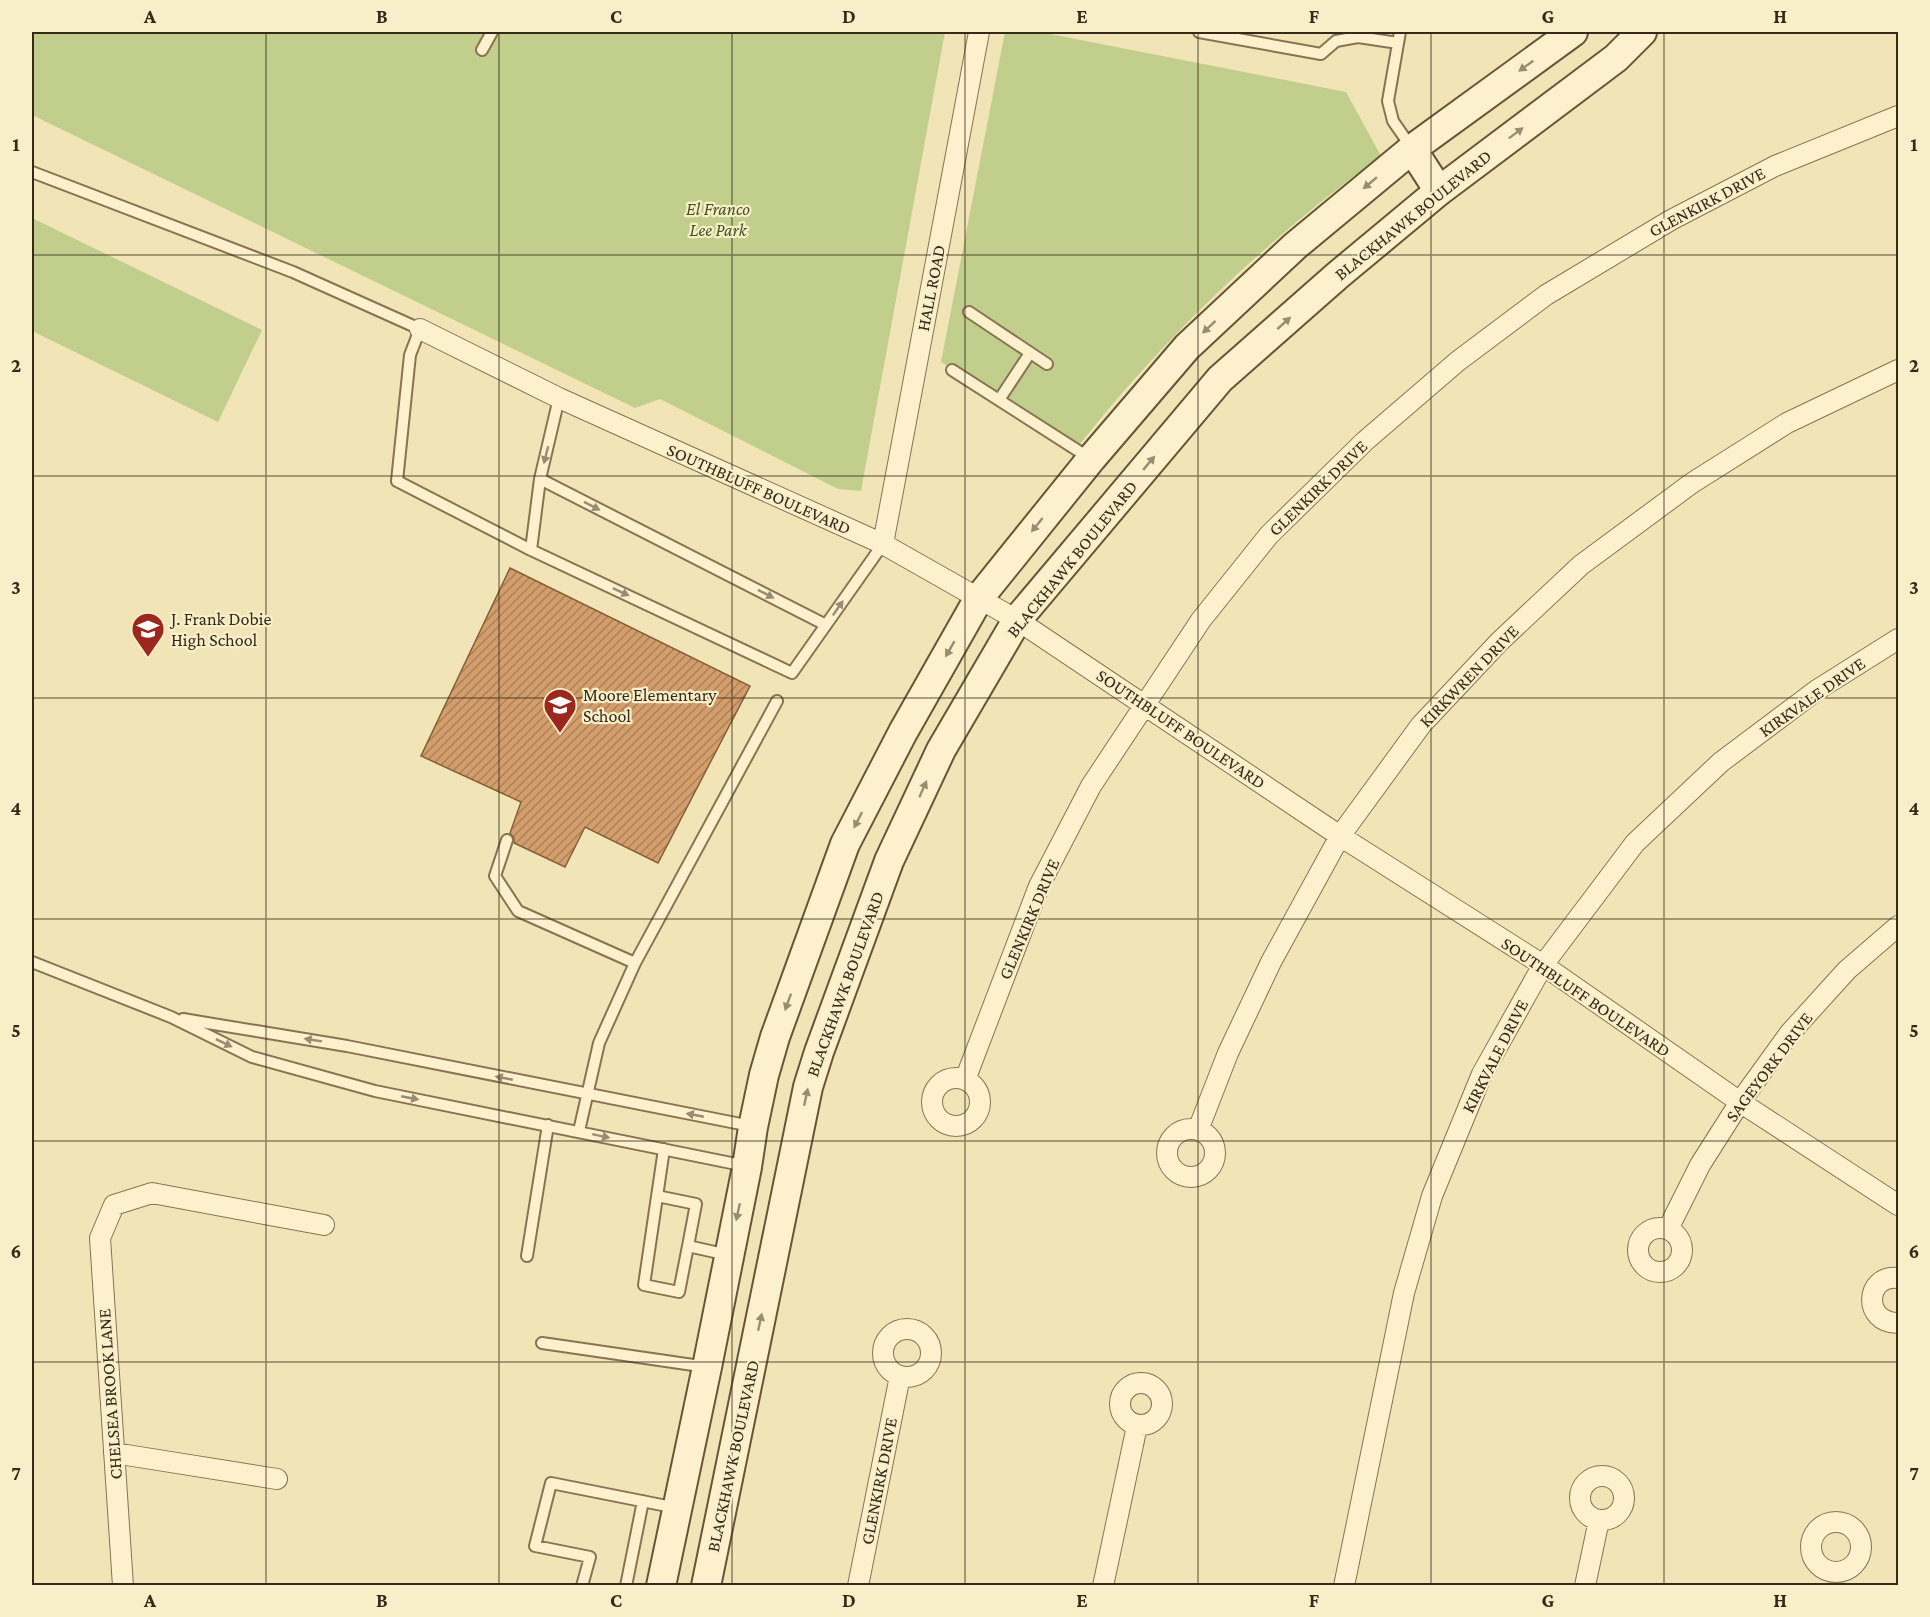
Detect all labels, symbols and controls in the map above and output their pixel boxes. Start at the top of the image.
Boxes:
text: A [143,5,157,27]
text: B [376,5,388,27]
text: C [610,5,622,27]
text: D [842,5,856,27]
text: E [1076,5,1088,27]
text: F [1309,5,1320,27]
text: G [1542,5,1555,27]
text: H [1773,5,1787,27]
one-way arrow [1519,60,1535,72]
one-way arrow [1509,128,1524,140]
text: 1 [12,133,20,155]
text: 1 [1910,133,1918,155]
street label: BLACKHAWK BOULEVARD [1331,146,1495,284]
street label: GLENKIRK DRIVE [1645,163,1769,241]
one-way arrow [1363,176,1378,189]
park label: El Franco Lee Park [686,199,750,240]
street label: HALL ROAD [913,243,949,333]
one-way arrow [1276,317,1291,330]
one-way arrow [1202,319,1216,333]
text: 2 [11,354,21,376]
text: 2 [1909,354,1919,376]
street label: GLENKIRK DRIVE [1265,436,1371,540]
street label: SOUTHBLUFF BOULEVARD [664,439,854,539]
one-way arrow [540,446,550,464]
one-way arrow [1143,455,1156,471]
street label: BLACKHAWK BOULEVARD [1003,477,1141,641]
one-way arrow [583,500,601,510]
one-way arrow [1031,517,1044,533]
text: 3 [11,576,21,598]
text: 3 [1909,576,1919,598]
one-way arrow [612,587,630,597]
one-way arrow [757,589,774,599]
one-way arrow [832,601,844,617]
place label: J. Frank Dobie High School [169,609,271,650]
school or university icon: J. Frank Dobie High School [130,611,166,658]
street label: KIRKWREN DRIVE [1415,621,1523,731]
one-way arrow [945,641,955,658]
street label: KIRKVALE DRIVE [1755,653,1869,741]
street label: SOUTHBLUFF BOULEVARD [1093,665,1269,793]
place label: Moore Elementary School [583,685,717,726]
school or university icon: Moore Elementary School [542,687,578,734]
one-way arrow [919,781,928,798]
text: 4 [11,797,22,819]
text: 4 [1909,797,1920,819]
one-way arrow [853,812,862,829]
street label: GLENKIRK DRIVE [995,856,1063,982]
street label: BLACKHAWK BOULEVARD [802,889,888,1079]
street label: SOUTHBLUFF BOULEVARD [1498,933,1674,1061]
one-way arrow [782,993,792,1011]
street label: KIRKVALE DRIVE [1458,996,1532,1116]
street label: SAGEYORK DRIVE [1721,1008,1817,1126]
text: 5 [11,1019,21,1041]
text: 5 [1909,1019,1919,1041]
one-way arrow [303,1036,322,1045]
one-way arrow [215,1038,232,1047]
one-way arrow [495,1072,513,1082]
one-way arrow [802,1087,811,1106]
one-way arrow [401,1094,420,1103]
one-way arrow [686,1110,705,1119]
one-way arrow [592,1132,611,1141]
one-way arrow [733,1203,742,1222]
text: 6 [11,1240,21,1262]
text: 6 [1909,1240,1919,1262]
street label: CHELSEA BROOK LANE [94,1308,126,1480]
one-way arrow [756,1313,765,1332]
street label: BLACKHAWK BOULEVARD [703,1358,763,1554]
street label: GLENKIRK DRIVE [857,1416,901,1546]
text: 7 [11,1462,21,1484]
text: 7 [1909,1462,1919,1484]
text: A [143,1589,157,1611]
text: B [376,1589,388,1611]
text: C [610,1589,622,1611]
text: D [842,1589,856,1611]
text: E [1076,1589,1088,1611]
text: F [1309,1589,1320,1611]
text: G [1542,1589,1555,1611]
text: H [1773,1589,1787,1611]

